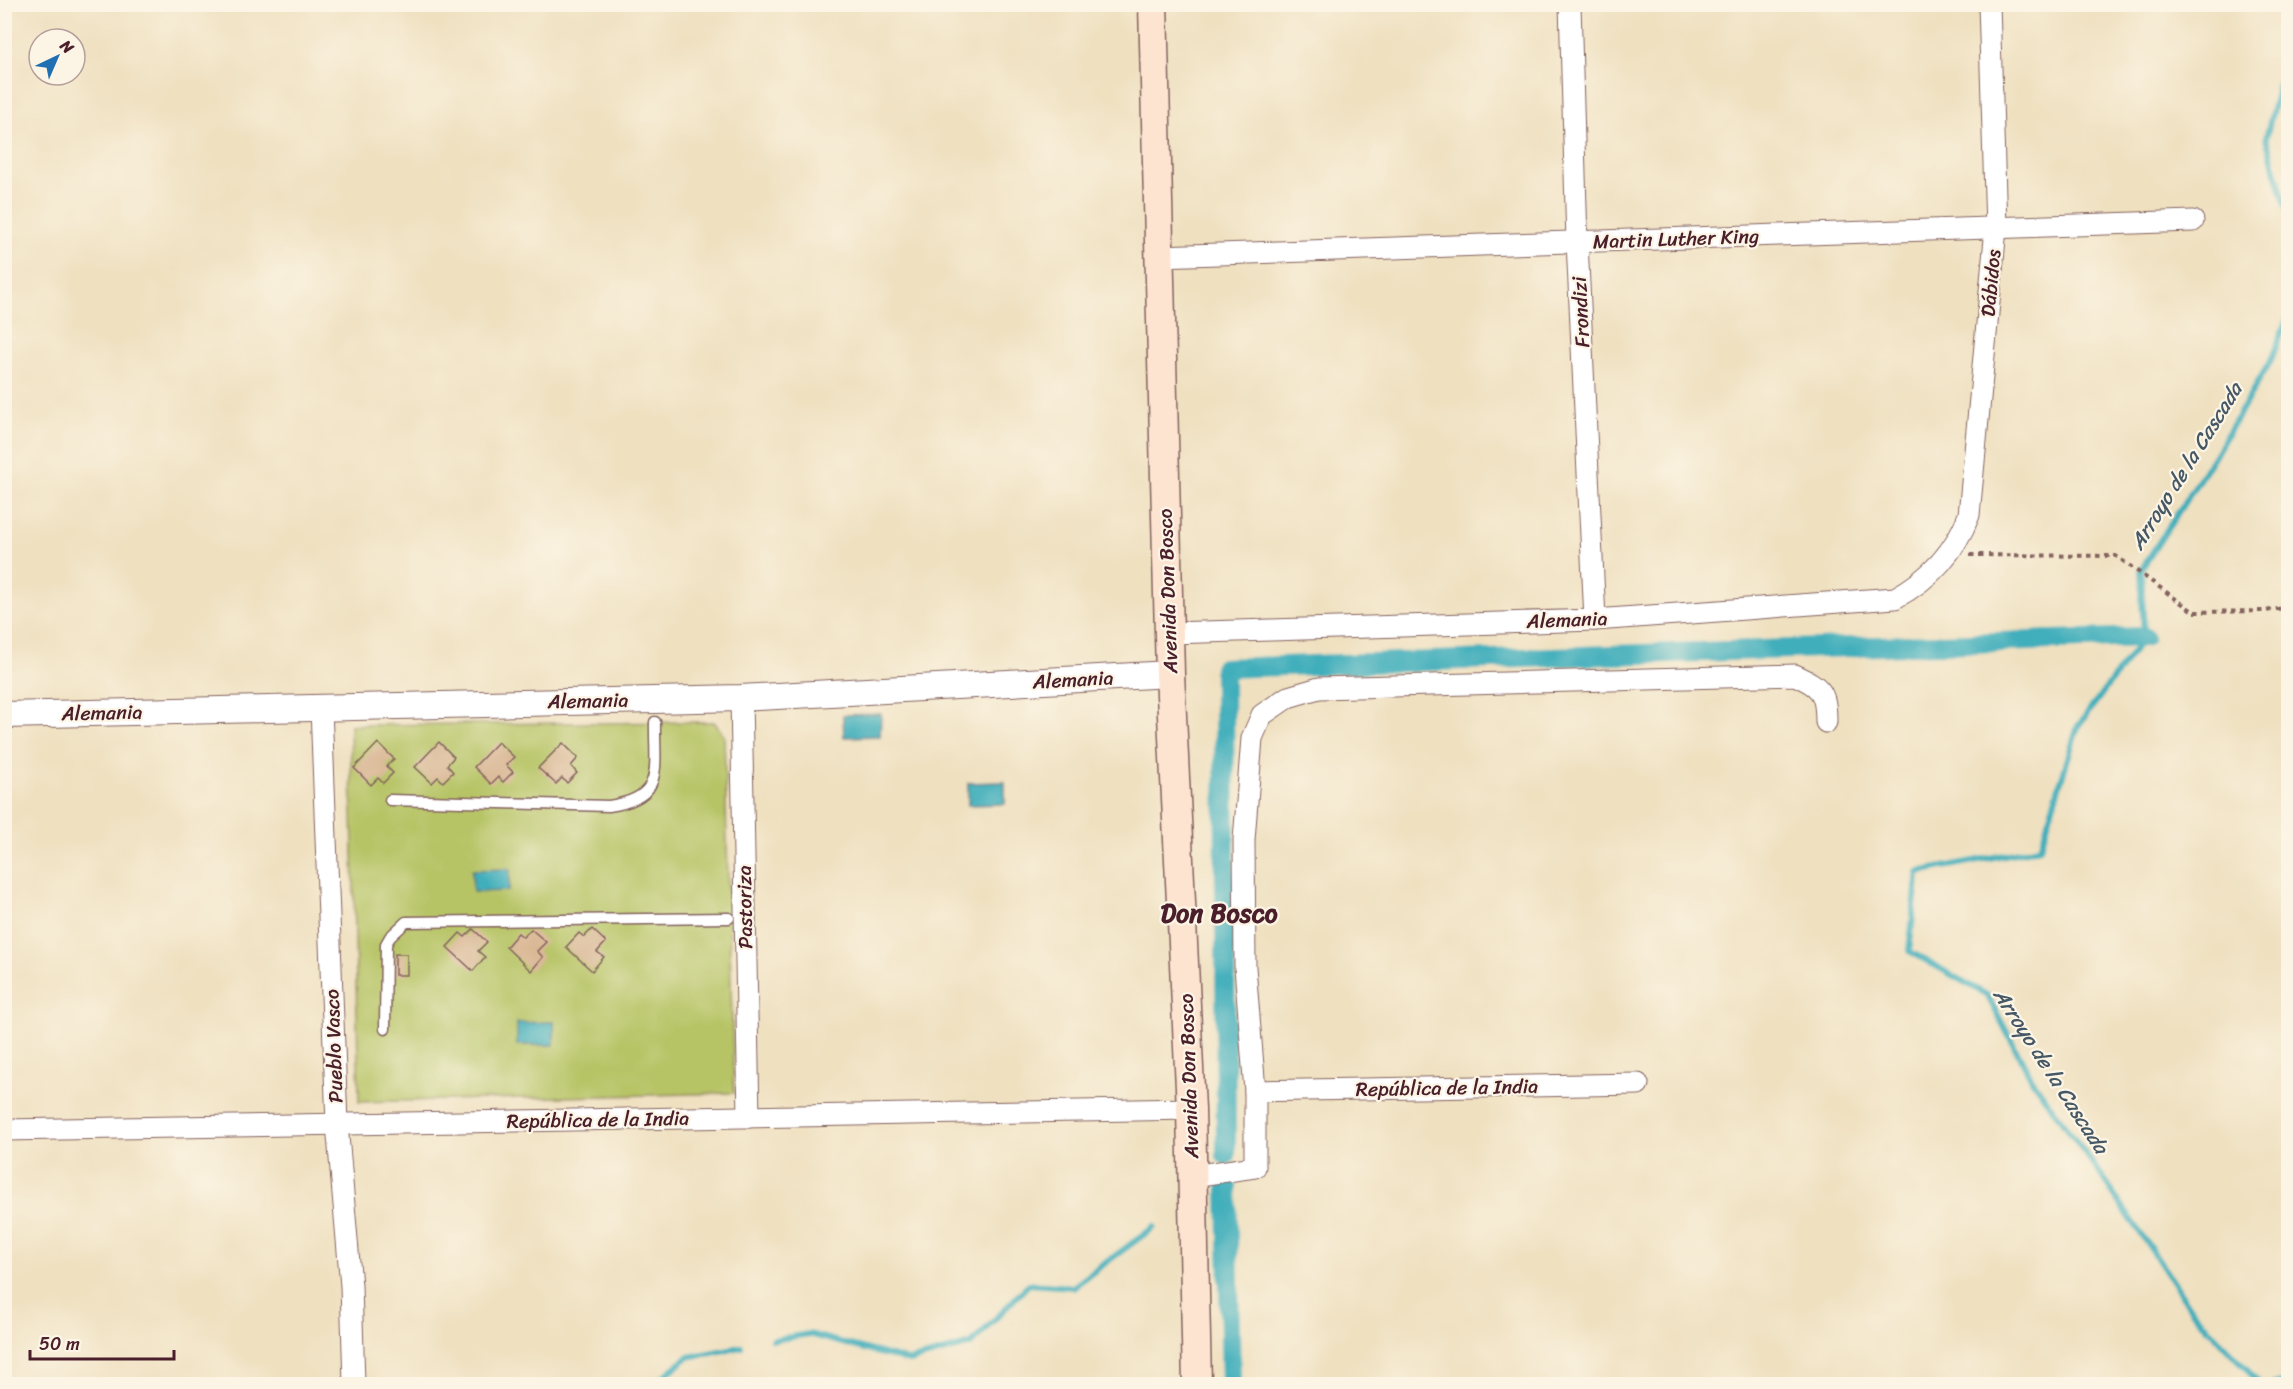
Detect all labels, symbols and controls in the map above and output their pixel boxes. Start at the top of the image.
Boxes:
north arrow [27,27,87,87]
text: N [52,32,82,61]
street label: Martin Luther King [1592,219,1760,259]
street label: Dábidos [1971,247,2011,318]
street label: Frondizi [1562,275,1600,348]
water label: Arroyo de la Cascada [2118,373,2254,558]
street label: Avenida Don Bosco [1148,508,1188,675]
street label: Alemania [1525,601,1608,639]
street label: Alemania [1031,660,1114,700]
street label: Alemania [546,683,629,719]
street label: Alemania [60,695,143,731]
street label: Pastoriza [727,865,763,949]
district label: Don Bosco [1160,890,1278,936]
water label: Arroyo de la Cascada [1982,979,2120,1163]
street label: Pueblo Vasco [315,989,353,1103]
street label: Avenida Don Bosco [1169,993,1209,1160]
street label: República de la India [1355,1069,1539,1107]
street label: República de la India [506,1101,690,1139]
scale bar [30,1323,174,1361]
text: 50 m [39,1328,80,1360]

